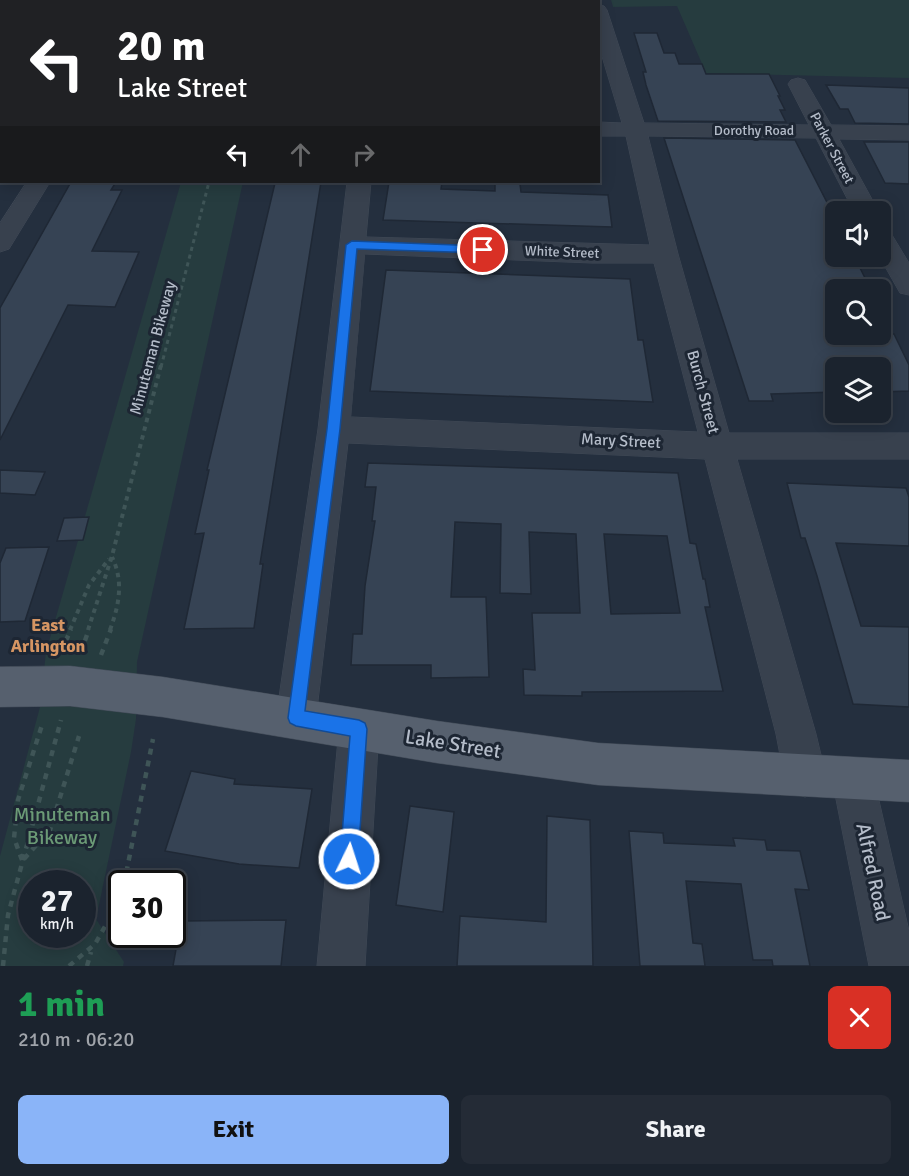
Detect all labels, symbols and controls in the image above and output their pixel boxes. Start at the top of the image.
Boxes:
text: 20 m [117,21,206,72]
icon: left [18,24,96,102]
text: Lake Street [117,72,247,105]
street label: Parker Street [806,109,858,187]
street label: Dorothy Road [714,122,794,139]
icon: left [221,138,254,171]
icon: ahead [284,138,317,171]
icon: right [347,138,380,171]
map controls [825,201,891,423]
button: sound [825,201,891,267]
pin [457,224,508,275]
icon: arrive [466,233,499,266]
street label: White Street [524,242,600,262]
street label: Minuteman Bikeway [126,278,181,417]
button: search [825,279,891,345]
street label: Burch Street [682,348,724,436]
button: layers [825,357,891,423]
street label: Mary Street [581,429,662,453]
district label: East Arlington [11,614,86,657]
street label: Lake Street [403,724,503,764]
park label: Minuteman Bikeway [13,802,111,850]
street label: Alfred Road [850,821,896,923]
position arrow [317,827,381,891]
speed limit sign: 30 [108,870,186,948]
text: 27 [41,883,73,920]
text: km/h [40,915,74,933]
text: 1 min [18,982,105,1027]
button: close [828,986,891,1049]
text: 210 m · 06:20 [18,1027,134,1052]
button: Exit [18,1095,449,1164]
button: Share [461,1095,891,1164]

